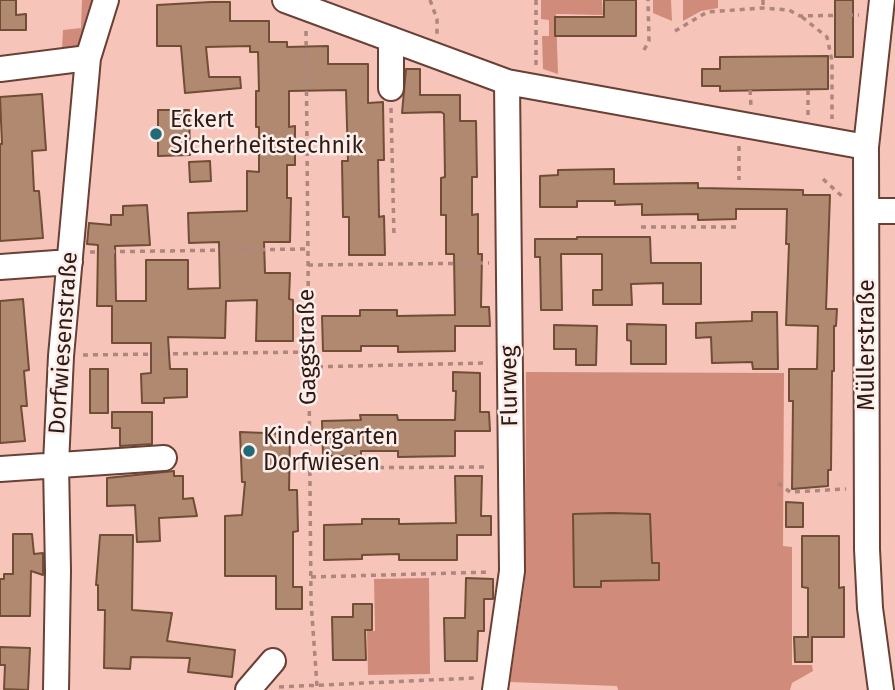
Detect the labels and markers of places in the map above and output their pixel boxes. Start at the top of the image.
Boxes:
place label: Eckert Sicherheitstechnik [170,107,363,161]
marker: Eckert Sicherheitstechnik [148,126,164,142]
place label: Kindergarten Dorfwiesen [263,424,398,478]
marker: Kindergarten Dorfwiesen [241,443,257,459]

